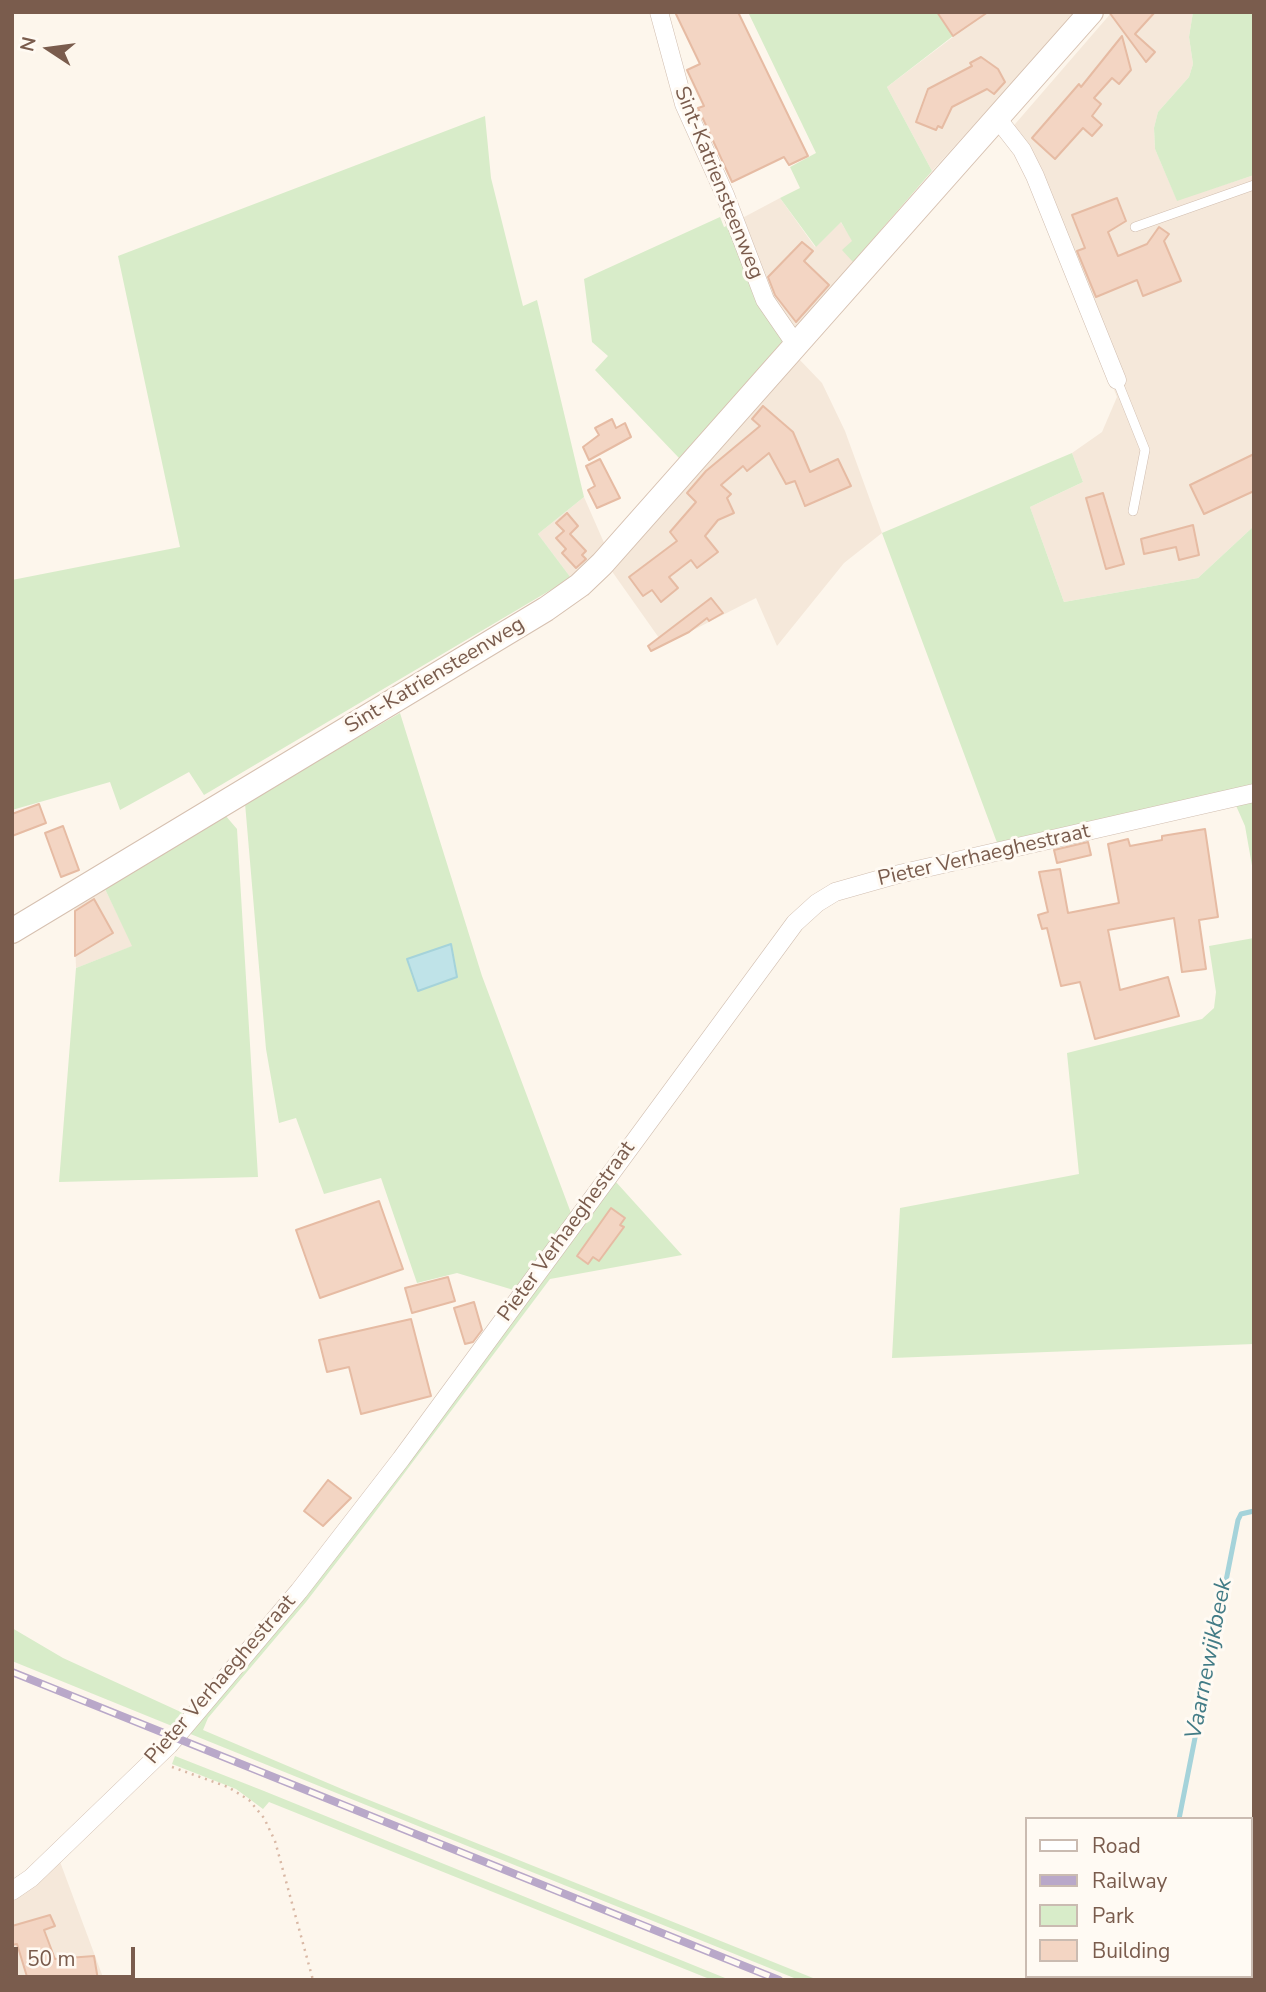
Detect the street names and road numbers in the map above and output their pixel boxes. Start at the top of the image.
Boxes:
street label: Sint-Katriensteenweg [668,83,768,283]
street label: Sint-Katriensteenweg [341,612,529,740]
street label: Pieter Verhaeghestraat [876,819,1092,893]
street label: Pieter Verhaeghestraat [493,1137,641,1327]
street label: Pieter Verhaeghestraat [140,1590,302,1770]

